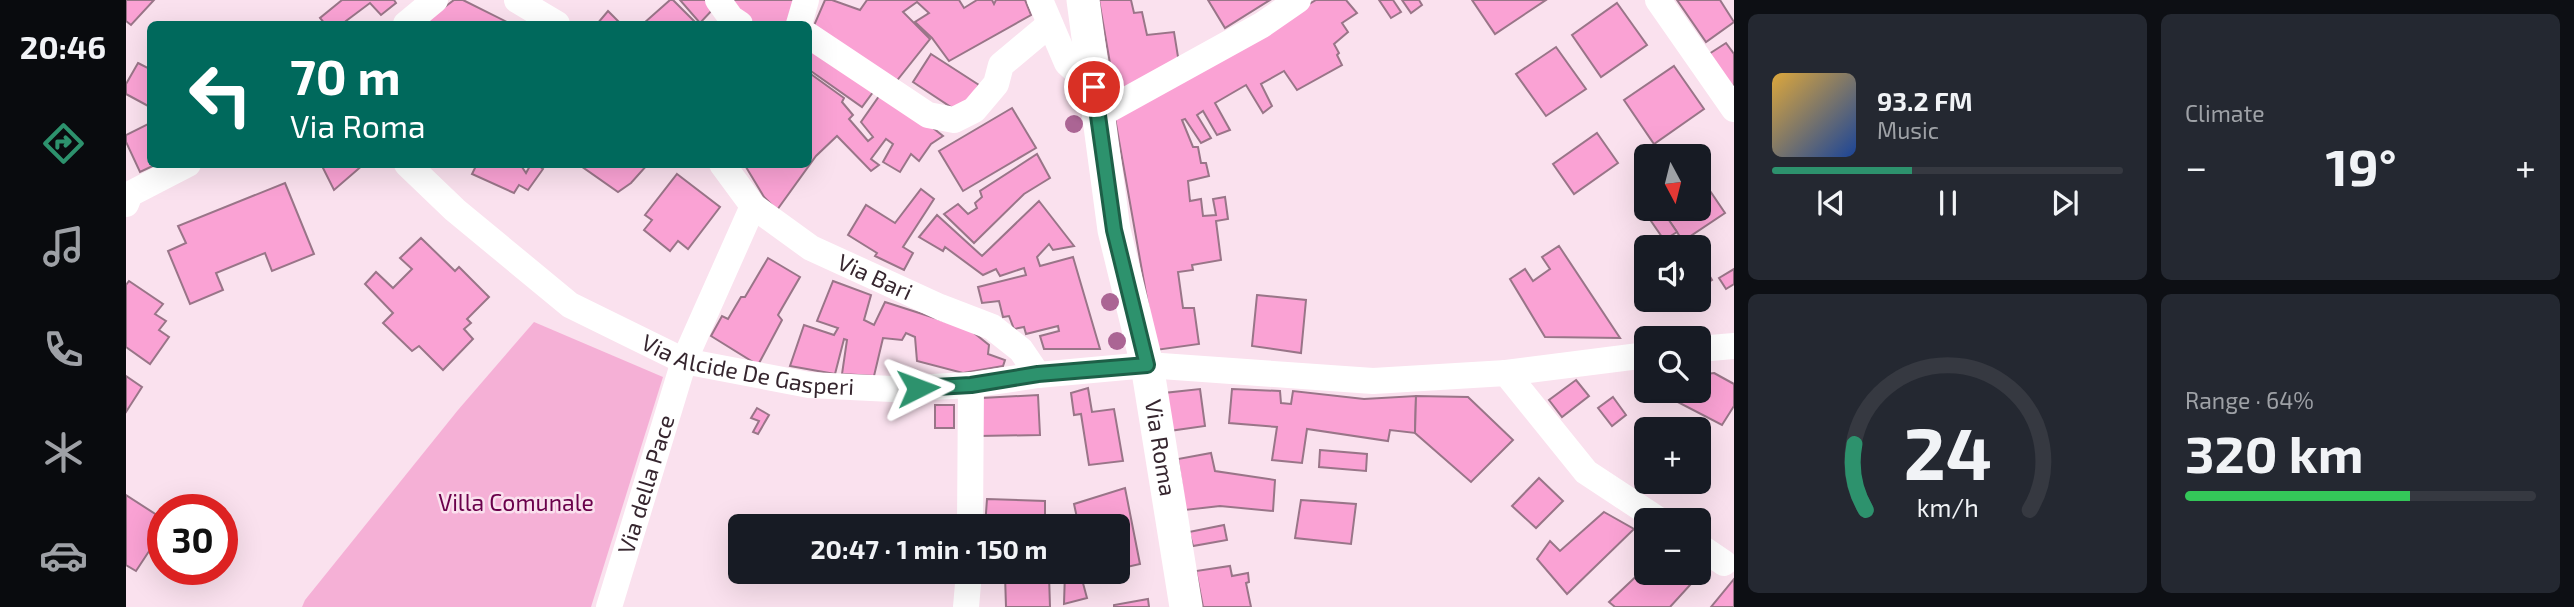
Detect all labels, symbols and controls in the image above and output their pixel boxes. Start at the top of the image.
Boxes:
text: 20:46 [20,27,106,65]
text: 70 m [290,46,401,105]
icon: left [175,49,266,140]
pin [1064,57,1124,117]
icon: arrive [1075,68,1113,106]
text: 93.2 FM [1877,85,1972,116]
text: Climate [2185,99,2265,127]
text: Via Roma [290,106,426,144]
text: Music [1877,116,1939,144]
icon: directions [39,119,88,168]
text: 19° [2326,134,2397,196]
text: − [2185,143,2207,189]
text: + [2515,143,2536,189]
north arrow [1634,144,1712,220]
map controls [1634,144,1711,585]
icon: previous [1812,184,1850,222]
icon: pause [1929,184,1967,222]
icon: next [2046,184,2084,222]
icon: music [39,222,88,271]
button: sound [1634,235,1711,312]
street label: Via Bari [833,247,917,306]
icon: phone [39,325,88,374]
button: search [1634,326,1711,403]
street label: Via Alcide De Gasperi [637,327,855,400]
position arrow [881,351,955,425]
text: Range · 64% [2185,386,2314,414]
street label: Via Roma [1140,397,1183,498]
text: 24 [1903,407,1992,495]
street label: Via della Pace [611,411,680,557]
button: + [1634,417,1711,494]
text: 320 km [2185,421,2364,483]
icon: climate [39,428,88,477]
park label: Villa Comunale [438,488,594,516]
text: km/h [1916,491,1979,521]
speed limit sign: 30 [147,494,238,585]
button: − [1634,508,1711,585]
icon: car [39,531,88,580]
text: 20:47 · 1 min · 150 m [810,533,1048,564]

